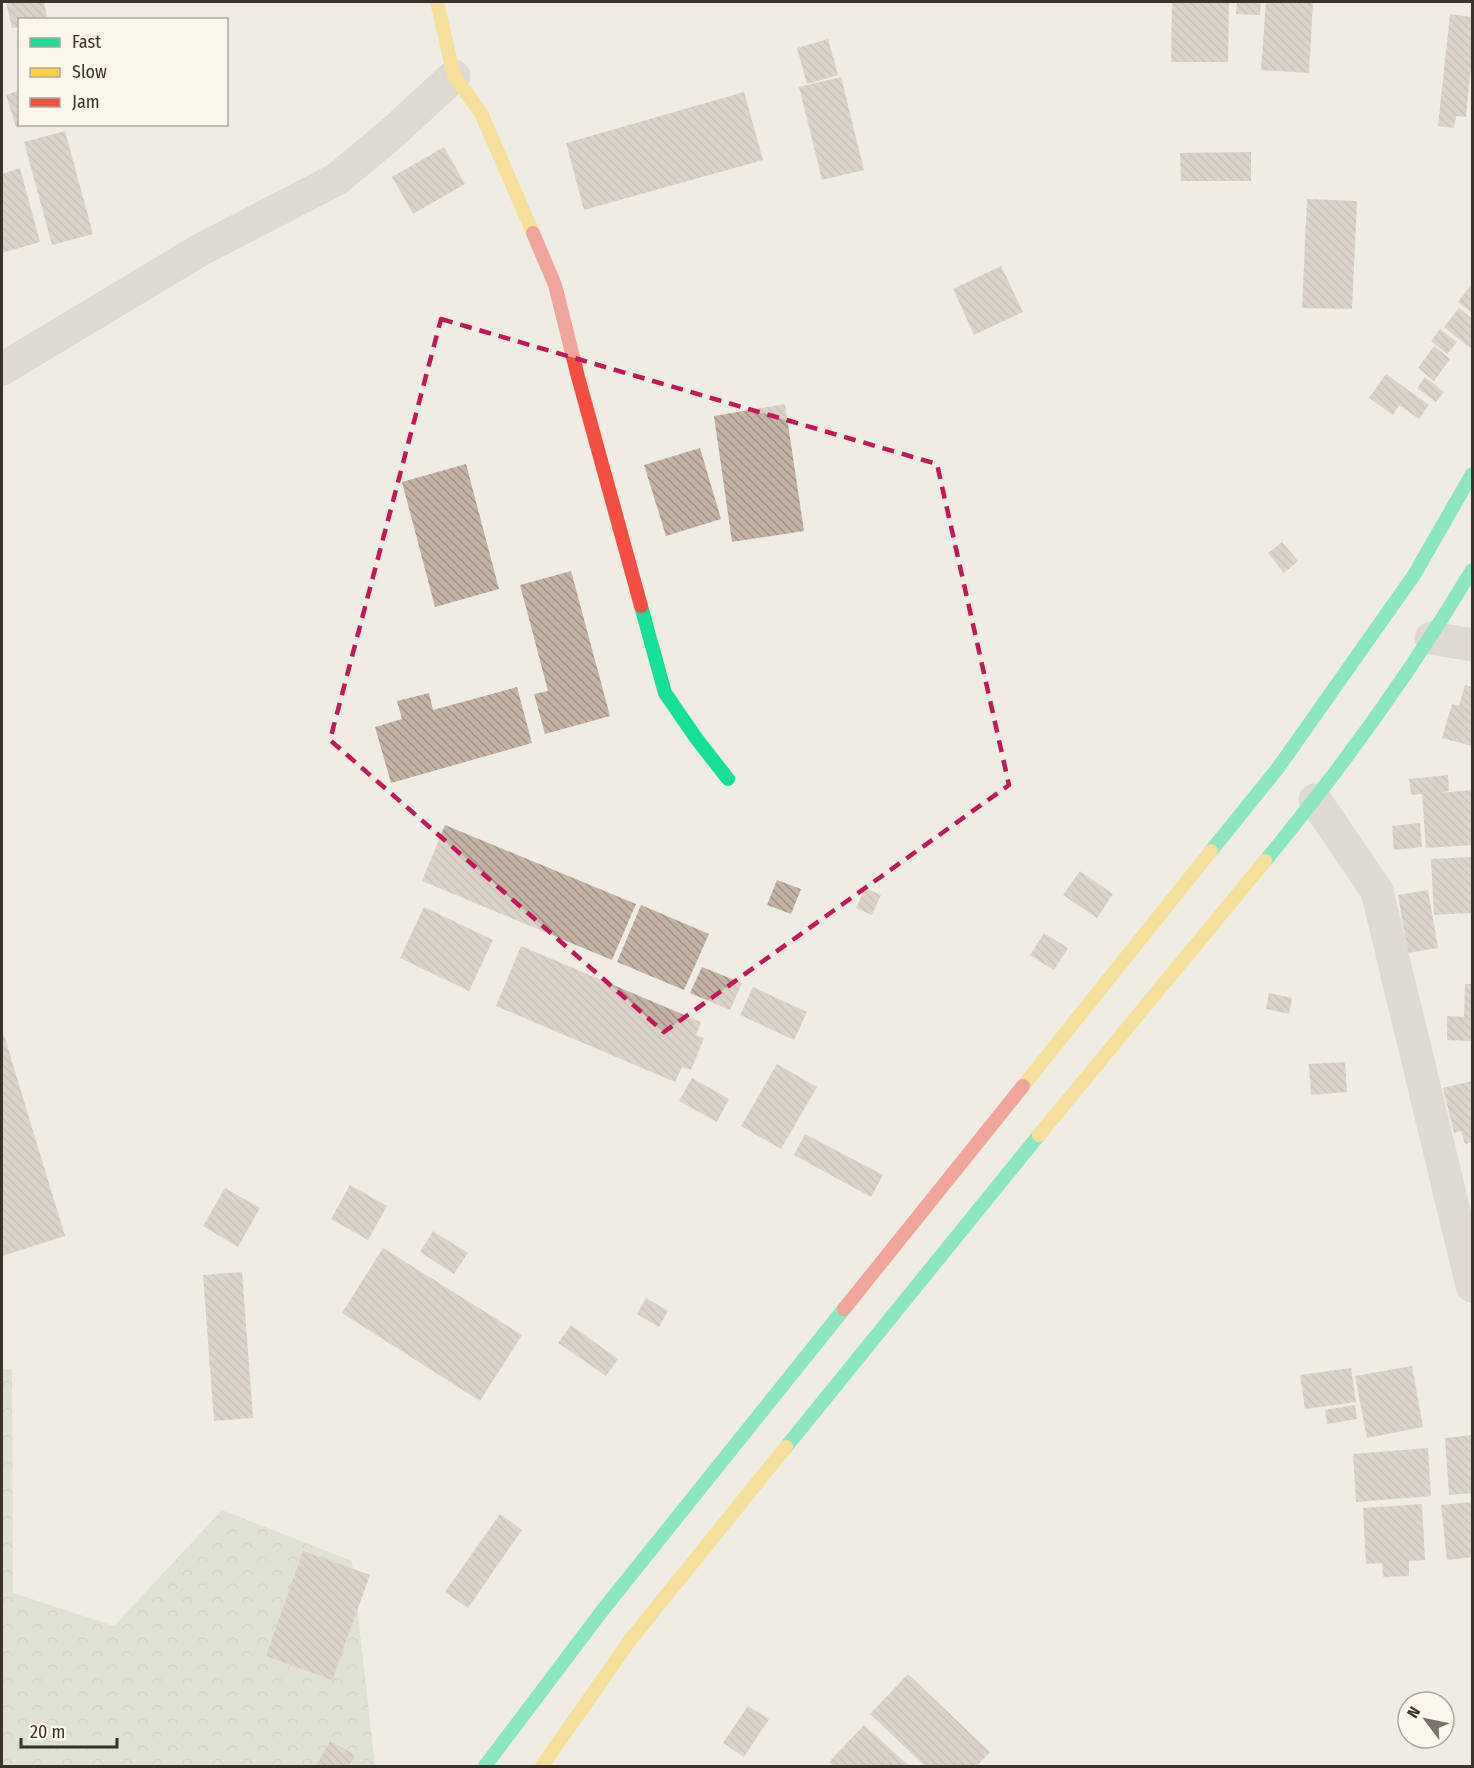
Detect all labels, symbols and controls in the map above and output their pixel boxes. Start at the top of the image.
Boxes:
legend [18,18,228,126]
text: Fast [72,31,101,53]
text: Slow [72,61,107,83]
text: Jam [72,91,100,113]
north arrow [1396,1690,1456,1750]
text: N [1403,1703,1424,1721]
scale bar [21,1711,117,1749]
text: 20 m [30,1721,65,1743]

